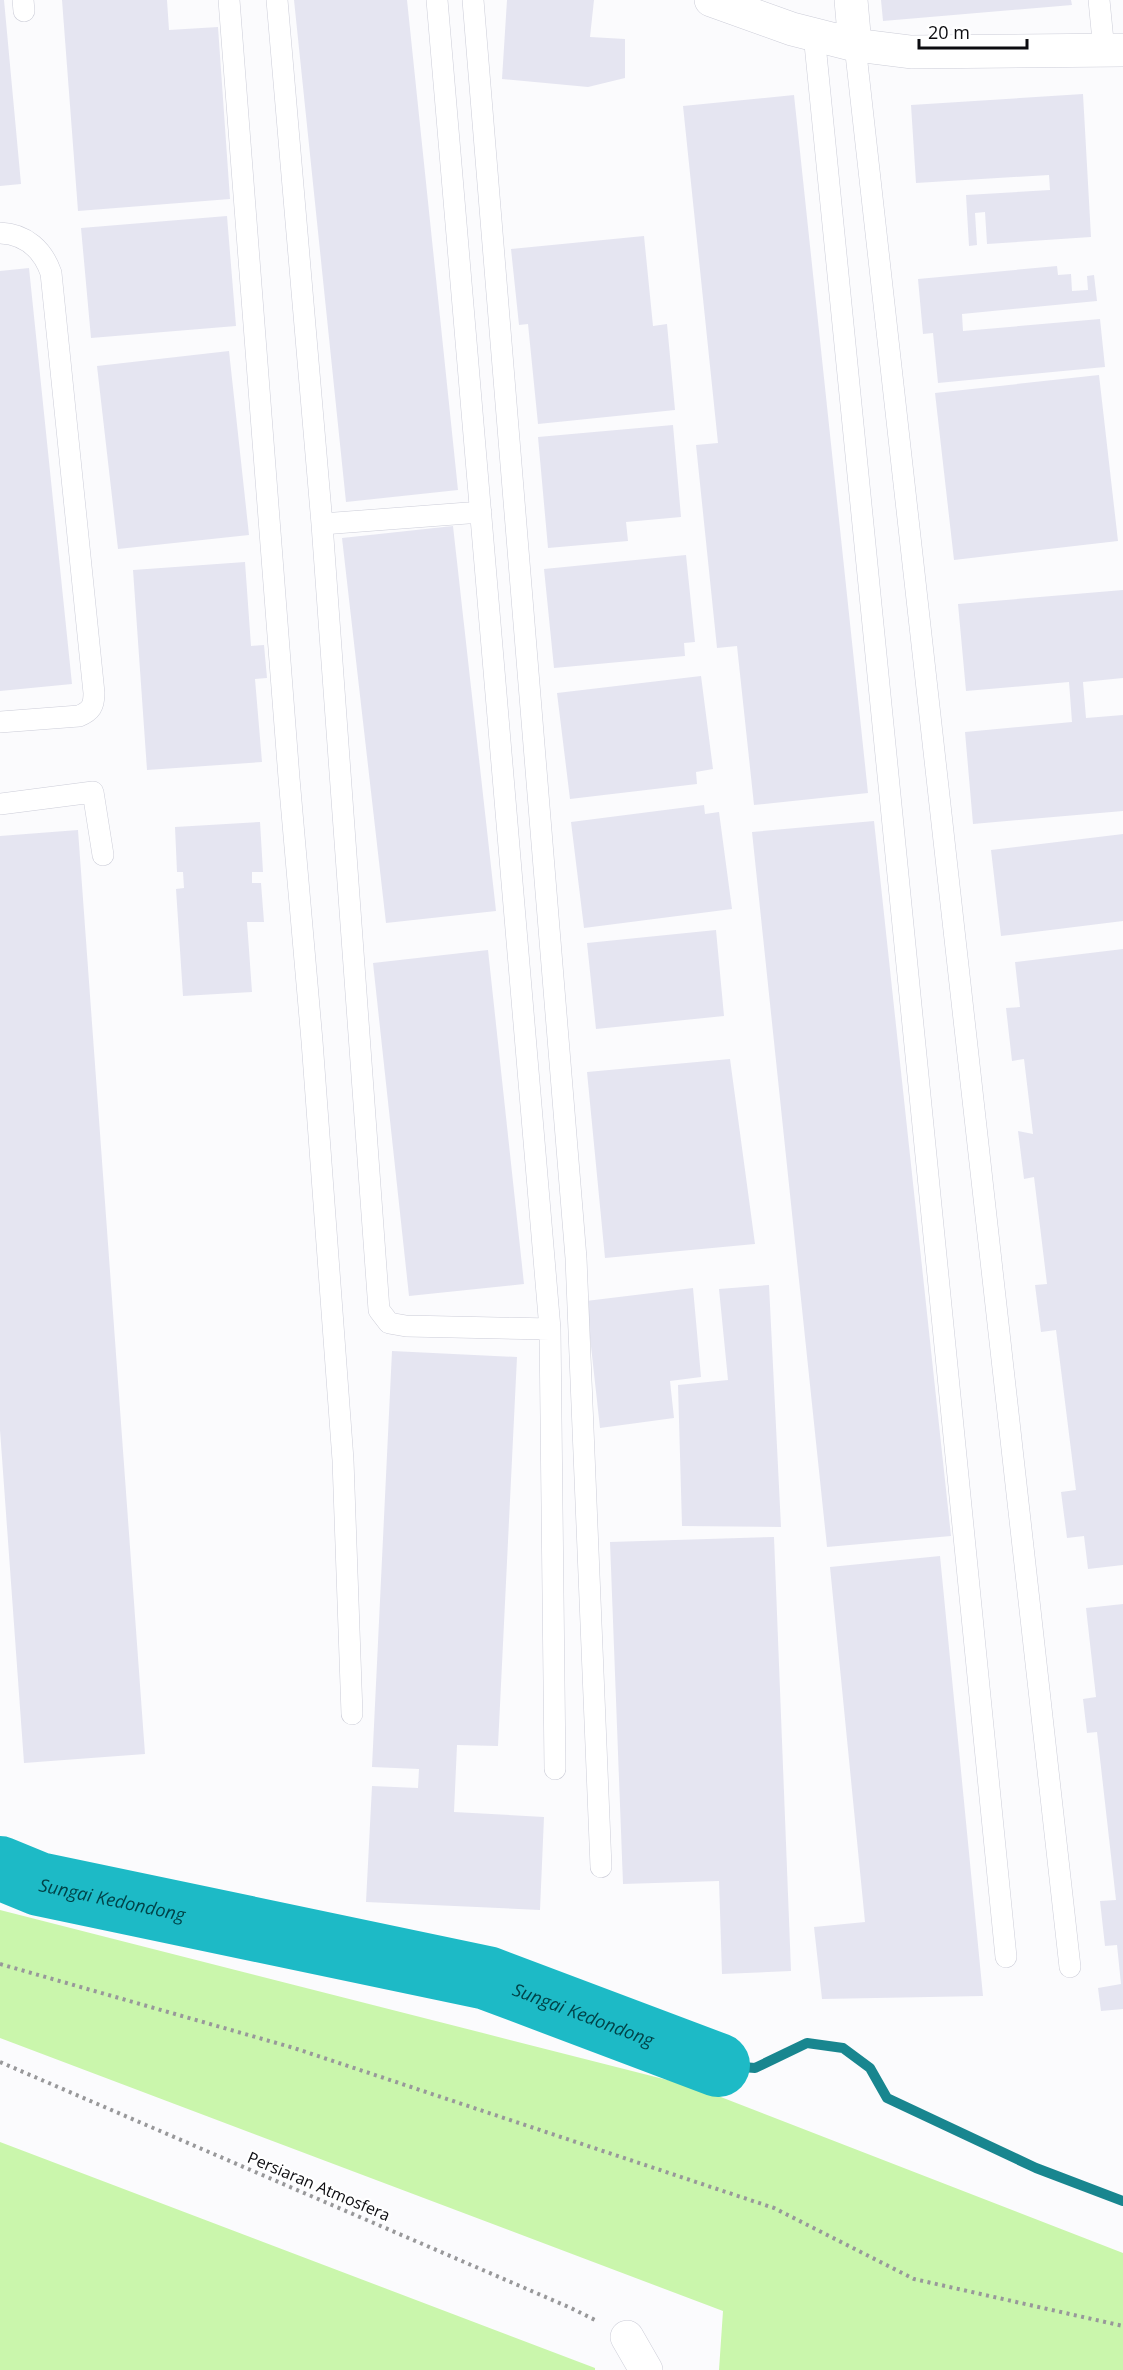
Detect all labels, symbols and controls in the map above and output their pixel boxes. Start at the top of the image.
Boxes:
scale bar [919,12,1027,50]
text: 20 m [928,20,970,44]
water label: Sungai Kedondong [37,1872,188,1927]
water label: Sungai Kedondong [510,1977,658,2052]
street label: Persiaran Atmosfera [244,2146,394,2226]

